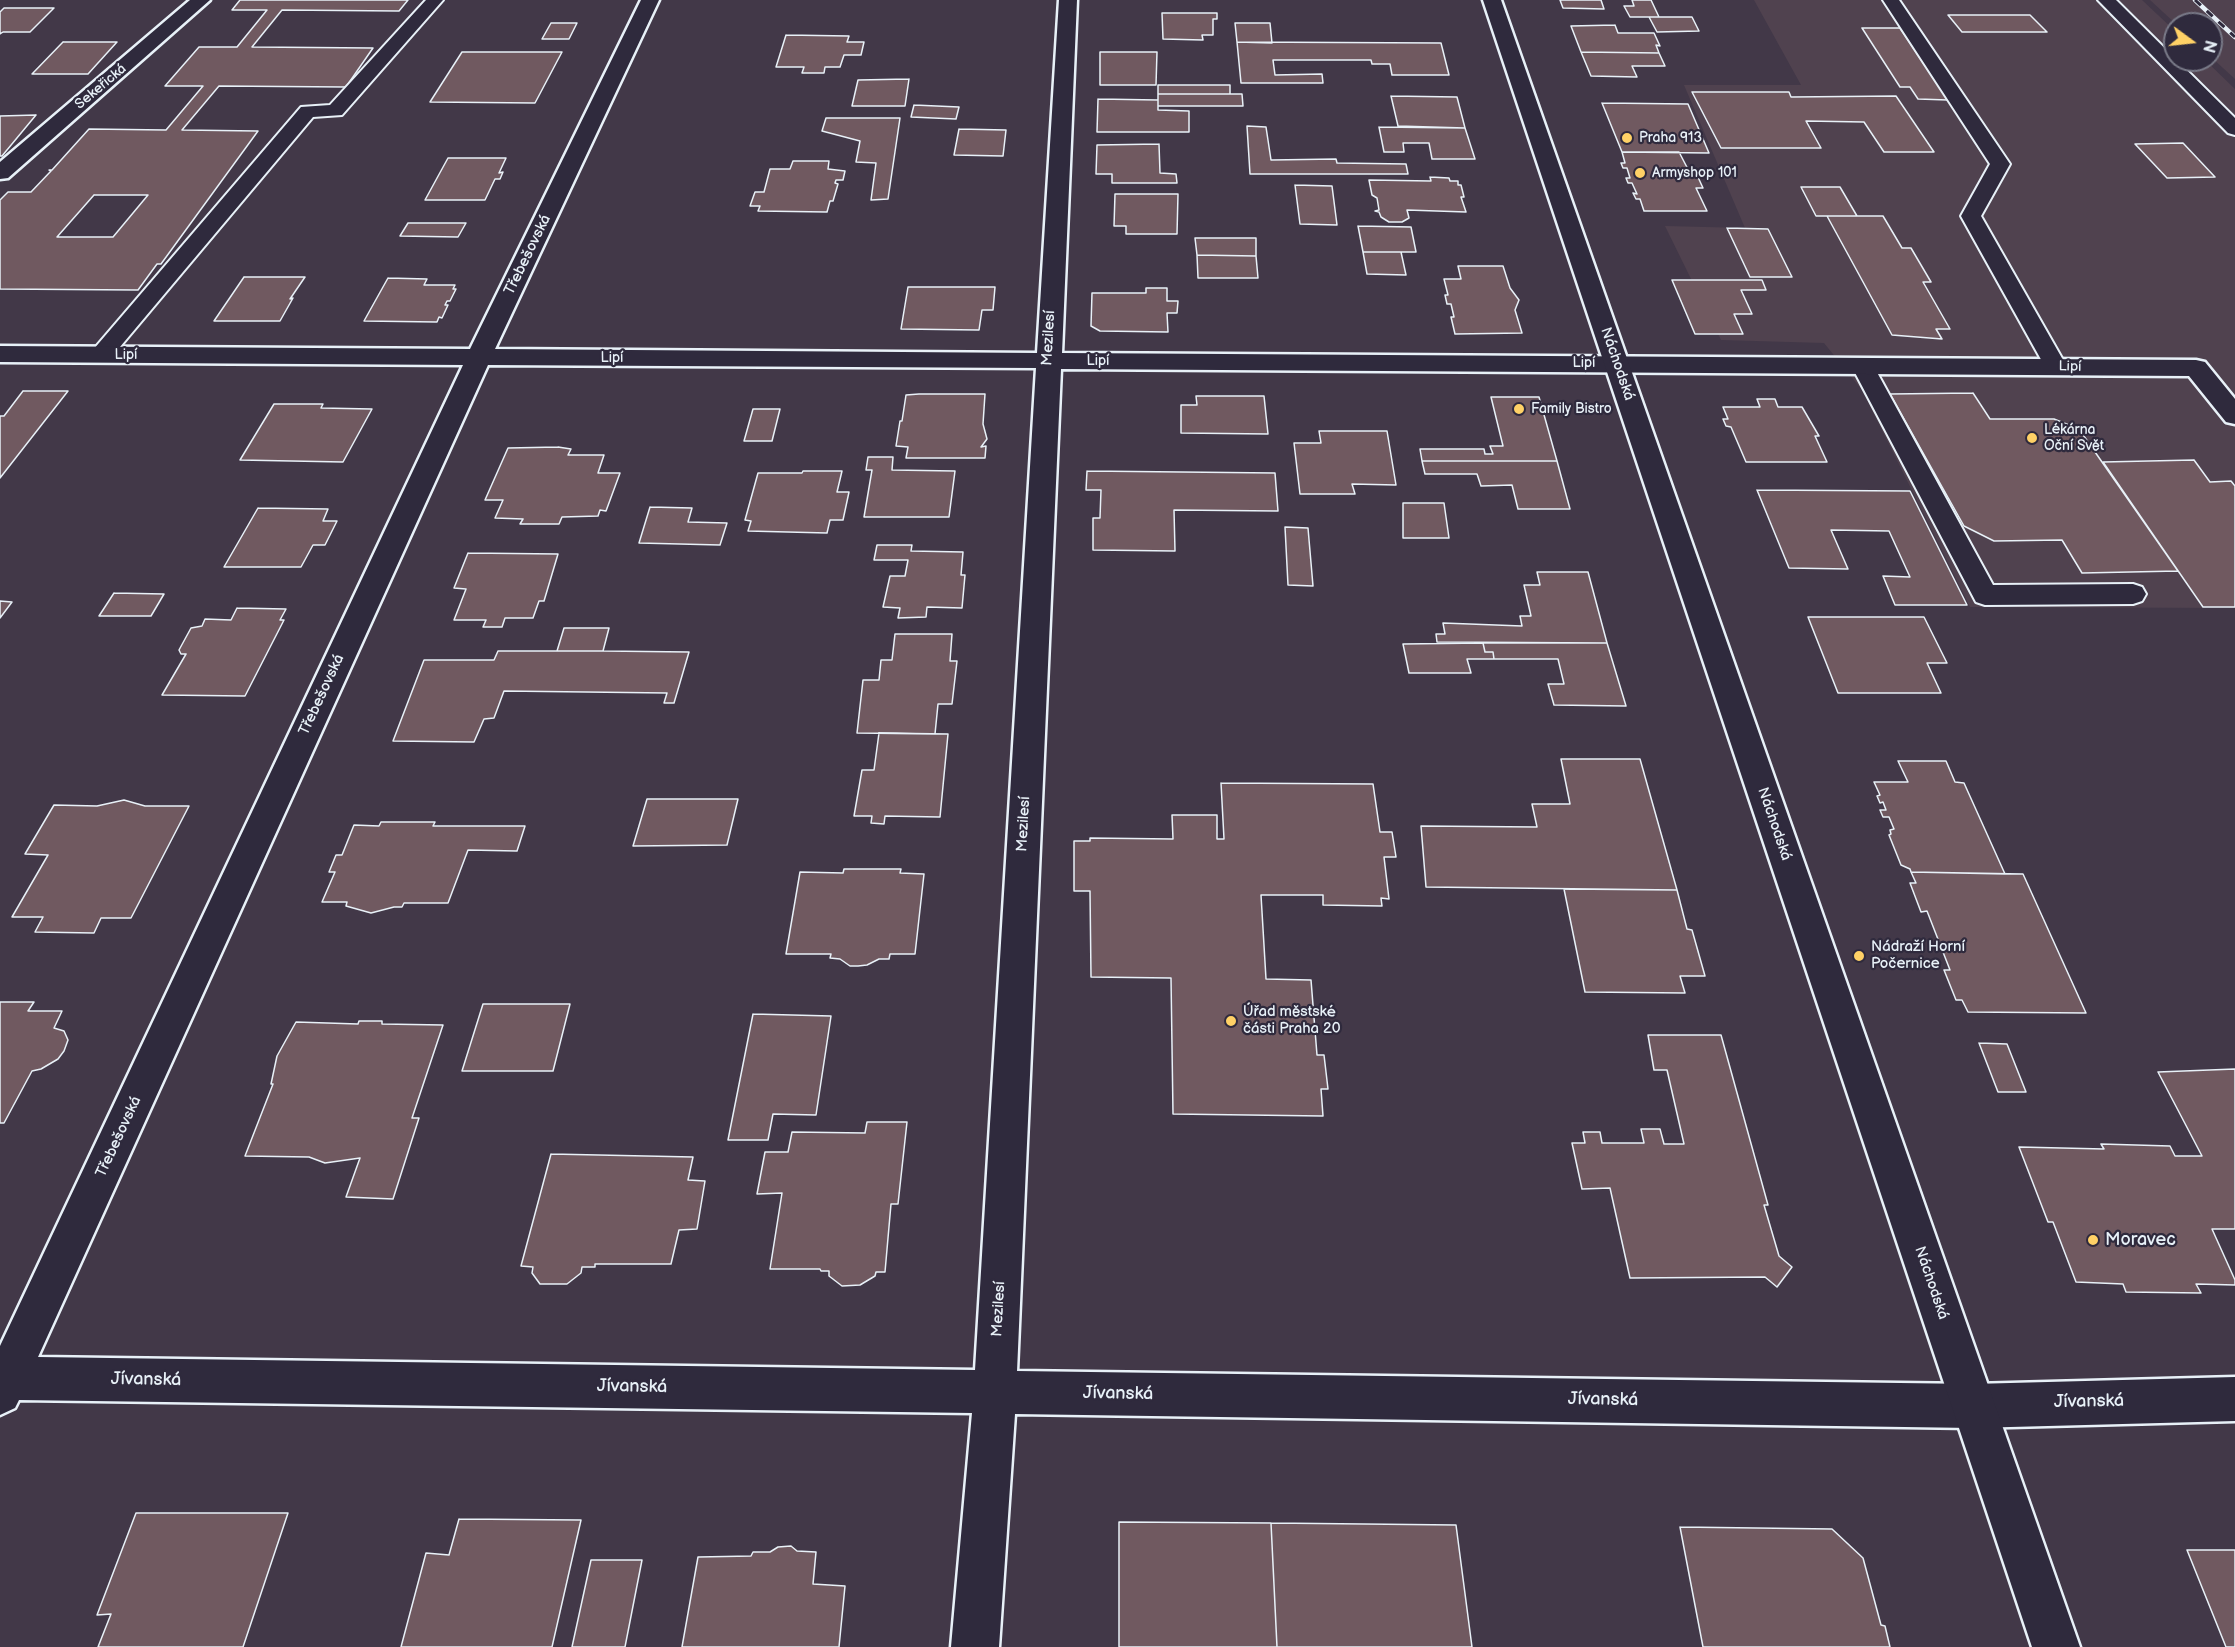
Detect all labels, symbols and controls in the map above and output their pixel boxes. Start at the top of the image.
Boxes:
north arrow [2163,12,2223,72]
text: N [2198,38,2220,55]
street label: Sekeřická [72,61,130,113]
place label: Praha 913 [1639,130,1702,146]
marker: Praha 913 [1620,131,1634,145]
place label: Armyshop 101 [1652,165,1737,181]
marker: Armyshop 101 [1633,166,1647,180]
street label: Třebešovská [501,212,555,298]
street label: Mezilesí [1039,310,1059,366]
street label: Náchodská [1596,325,1638,403]
street label: Lipí [115,347,137,363]
street label: Lipí [601,350,623,366]
street label: Lipí [1087,353,1109,369]
street label: Lipí [1573,355,1595,371]
street label: Lipí [2058,358,2082,376]
place label: Family Bistro [1531,401,1612,417]
marker: Family Bistro [1512,402,1526,416]
place label: Lékárna Oční Svět [2044,422,2104,454]
marker: Lékárna Oční Svět [2025,431,2039,445]
street label: Třebešovská [295,652,349,738]
street label: Náchodská [1753,785,1795,863]
street label: Mezilesí [1014,796,1034,852]
place label: Nádraží Horní Počernice [1871,938,1965,973]
marker: Nádraží Horní Počernice [1852,949,1866,963]
place label: Úřad městské části Praha 20 [1243,1003,1341,1038]
marker: Úřad městské části Praha 20 [1224,1014,1238,1028]
street label: Třebešovská [92,1094,146,1180]
place label: Moravec [2105,1229,2176,1251]
marker: Moravec [2086,1233,2100,1247]
street label: Náchodská [1910,1244,1952,1322]
street label: Mezilesí [989,1281,1009,1337]
street label: Jívanská [111,1369,181,1391]
street label: Jívanská [597,1376,667,1398]
street label: Jívanská [1083,1383,1153,1405]
street label: Jívanská [1568,1389,1638,1411]
street label: Jívanská [2054,1391,2124,1413]

